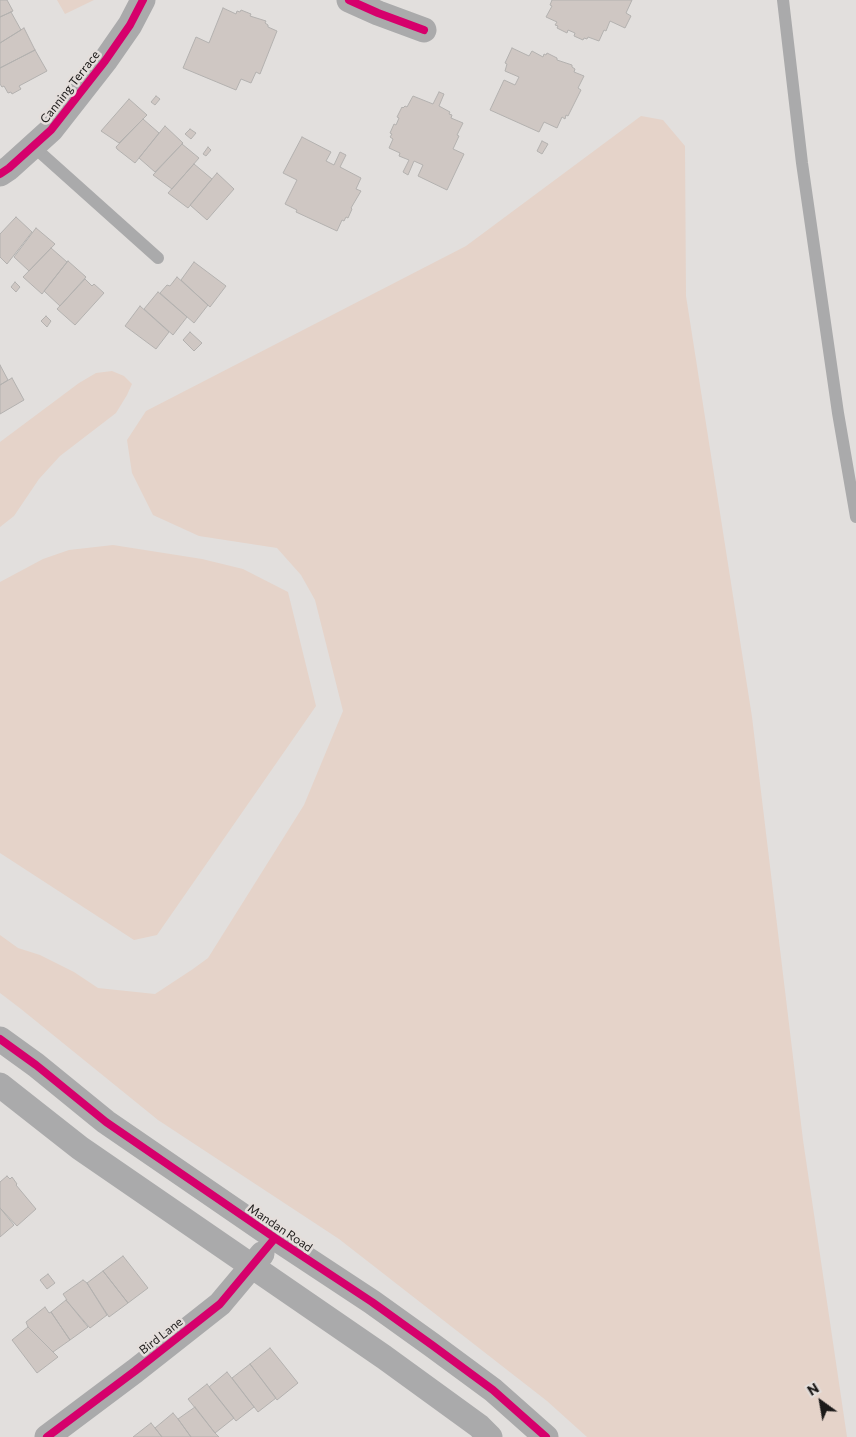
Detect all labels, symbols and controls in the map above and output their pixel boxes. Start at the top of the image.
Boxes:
street label: Canning Terrace [37,48,103,126]
street label: Mandan Road [245,1201,315,1255]
street label: Bird Lane [136,1315,186,1357]
north arrow [796,1377,846,1427]
text: N [804,1379,822,1399]

